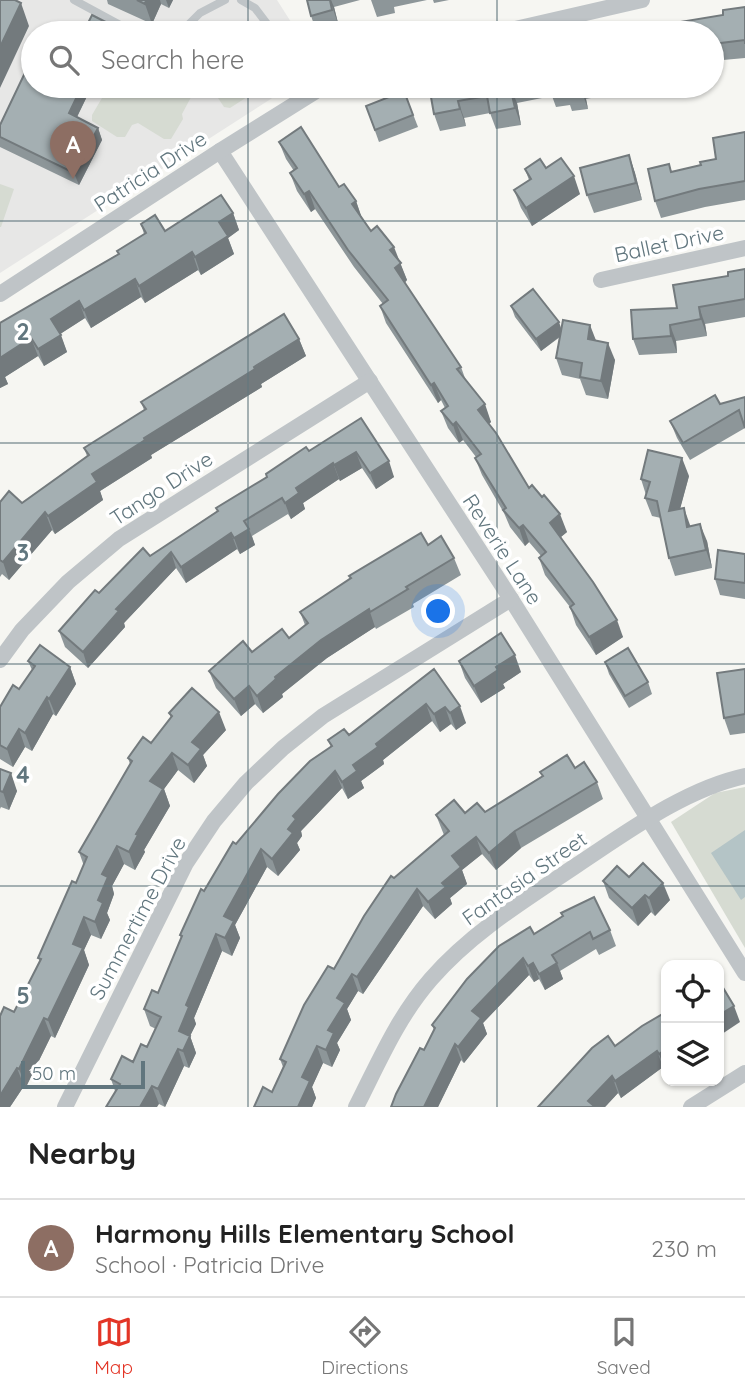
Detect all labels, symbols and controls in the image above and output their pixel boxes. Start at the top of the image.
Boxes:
search box [21,21,724,98]
icon: search [45,41,83,79]
text: Search here [101,43,245,76]
pin: A [50,121,96,179]
street label: Patricia Drive [89,125,211,217]
street label: Ballet Drive [612,219,726,267]
text: 2 [16,317,30,346]
street label: Tango Drive [105,445,217,531]
street label: Reverie Lane [458,489,548,609]
text: 3 [17,538,29,567]
your location [421,594,455,628]
text: 4 [16,760,30,789]
street label: Fantasia Street [457,825,591,931]
street label: Summertime Drive [83,832,191,1004]
map controls [661,960,724,1086]
button: locate [661,960,724,1023]
text: 5 [16,981,30,1010]
button: layers [661,1023,724,1086]
scale bar [21,1058,145,1090]
text: 50 m [32,1061,76,1085]
text: Nearby [28,1134,136,1172]
text: Harmony Hills Elementary School [95,1217,514,1250]
text: A [44,1234,58,1263]
text: 230 m [651,1234,717,1263]
text: School · Patricia Drive [95,1250,325,1279]
tab: Map [94,1313,133,1379]
tab: Directions [321,1313,408,1379]
tab: Saved [597,1313,651,1379]

